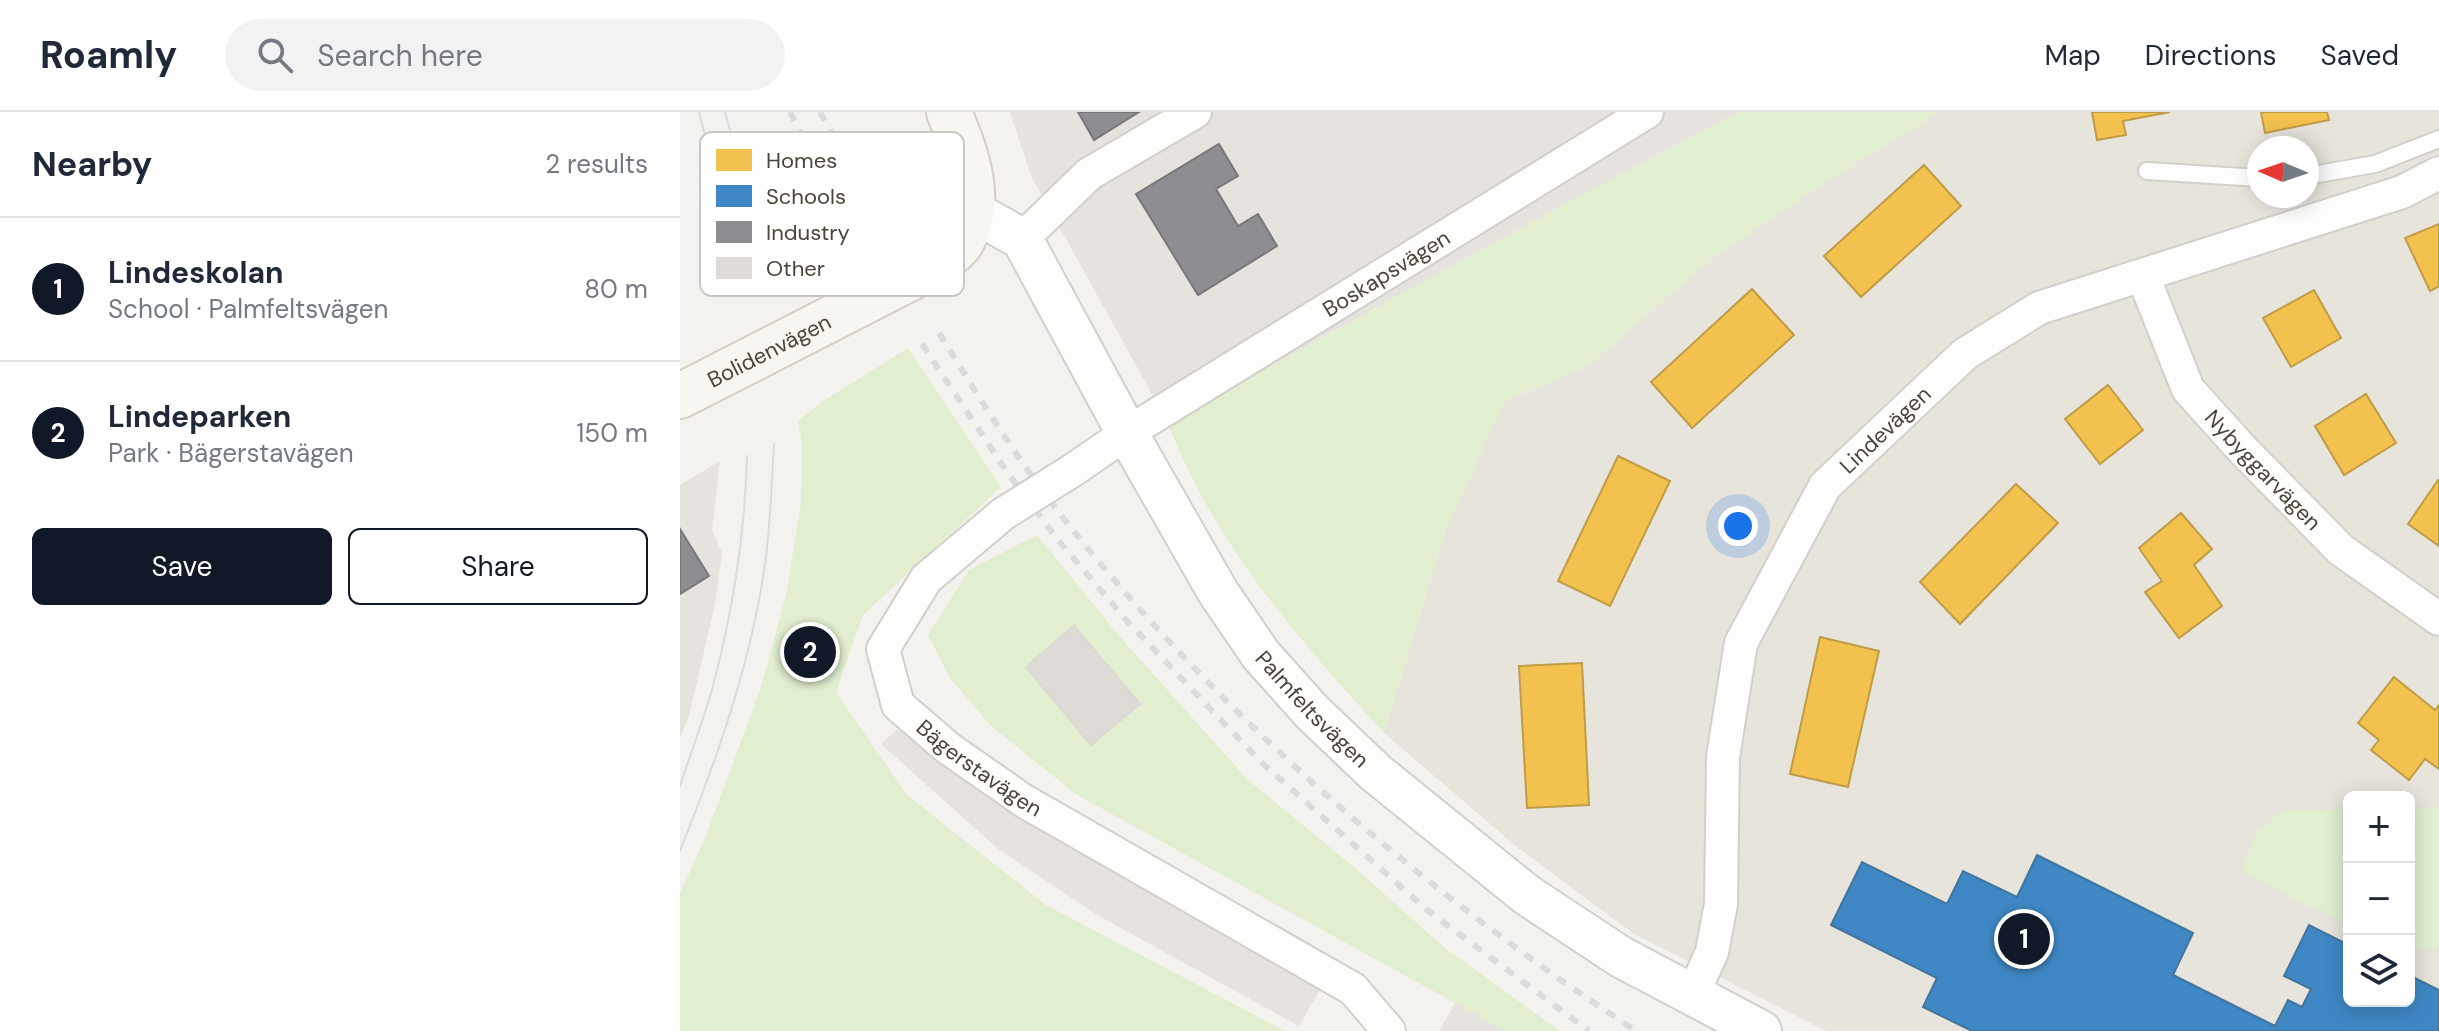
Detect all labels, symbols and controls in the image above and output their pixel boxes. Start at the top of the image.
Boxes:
search box [225,19,785,91]
text: Roamly [40,30,177,80]
icon: search [253,33,297,77]
text: Search here [317,36,483,75]
text: Map [2044,37,2101,74]
text: Directions [2145,37,2277,74]
text: Saved [2321,37,2399,74]
legend [700,132,964,296]
north arrow [2247,136,2319,208]
text: Nearby [32,142,152,187]
text: Homes [766,146,837,175]
text: 2 results [545,147,648,181]
text: Schools [766,182,846,211]
text: Industry [766,218,850,247]
street label: Boskapsvägen [1317,223,1455,323]
text: Lindeskolan [108,253,284,292]
text: Other [766,254,825,283]
text: 1 [53,272,63,306]
text: 80 m [584,272,648,306]
text: School · Palmfeltsvägen [108,292,388,326]
street label: Bolidenvägen [702,307,836,394]
street label: Lindevägen [1833,379,1937,480]
text: Lindeparken [108,397,291,436]
street label: Nybyggarvägen [2199,403,2328,536]
text: 2 [50,416,66,450]
text: 150 m [576,416,648,450]
text: Park · Bägerstavägen [108,436,354,470]
your location [1718,506,1758,546]
button: Save [32,528,332,605]
button: Share [348,528,648,605]
pin: 2 [784,622,836,682]
street label: Palmfeltsvägen [1249,644,1376,774]
street label: Bägerstavägen [910,713,1047,823]
map controls [2343,791,2415,1007]
button: + [2343,791,2415,863]
button: − [2343,863,2415,935]
pin: 1 [1998,909,2050,969]
button: layers [2343,935,2415,1007]

